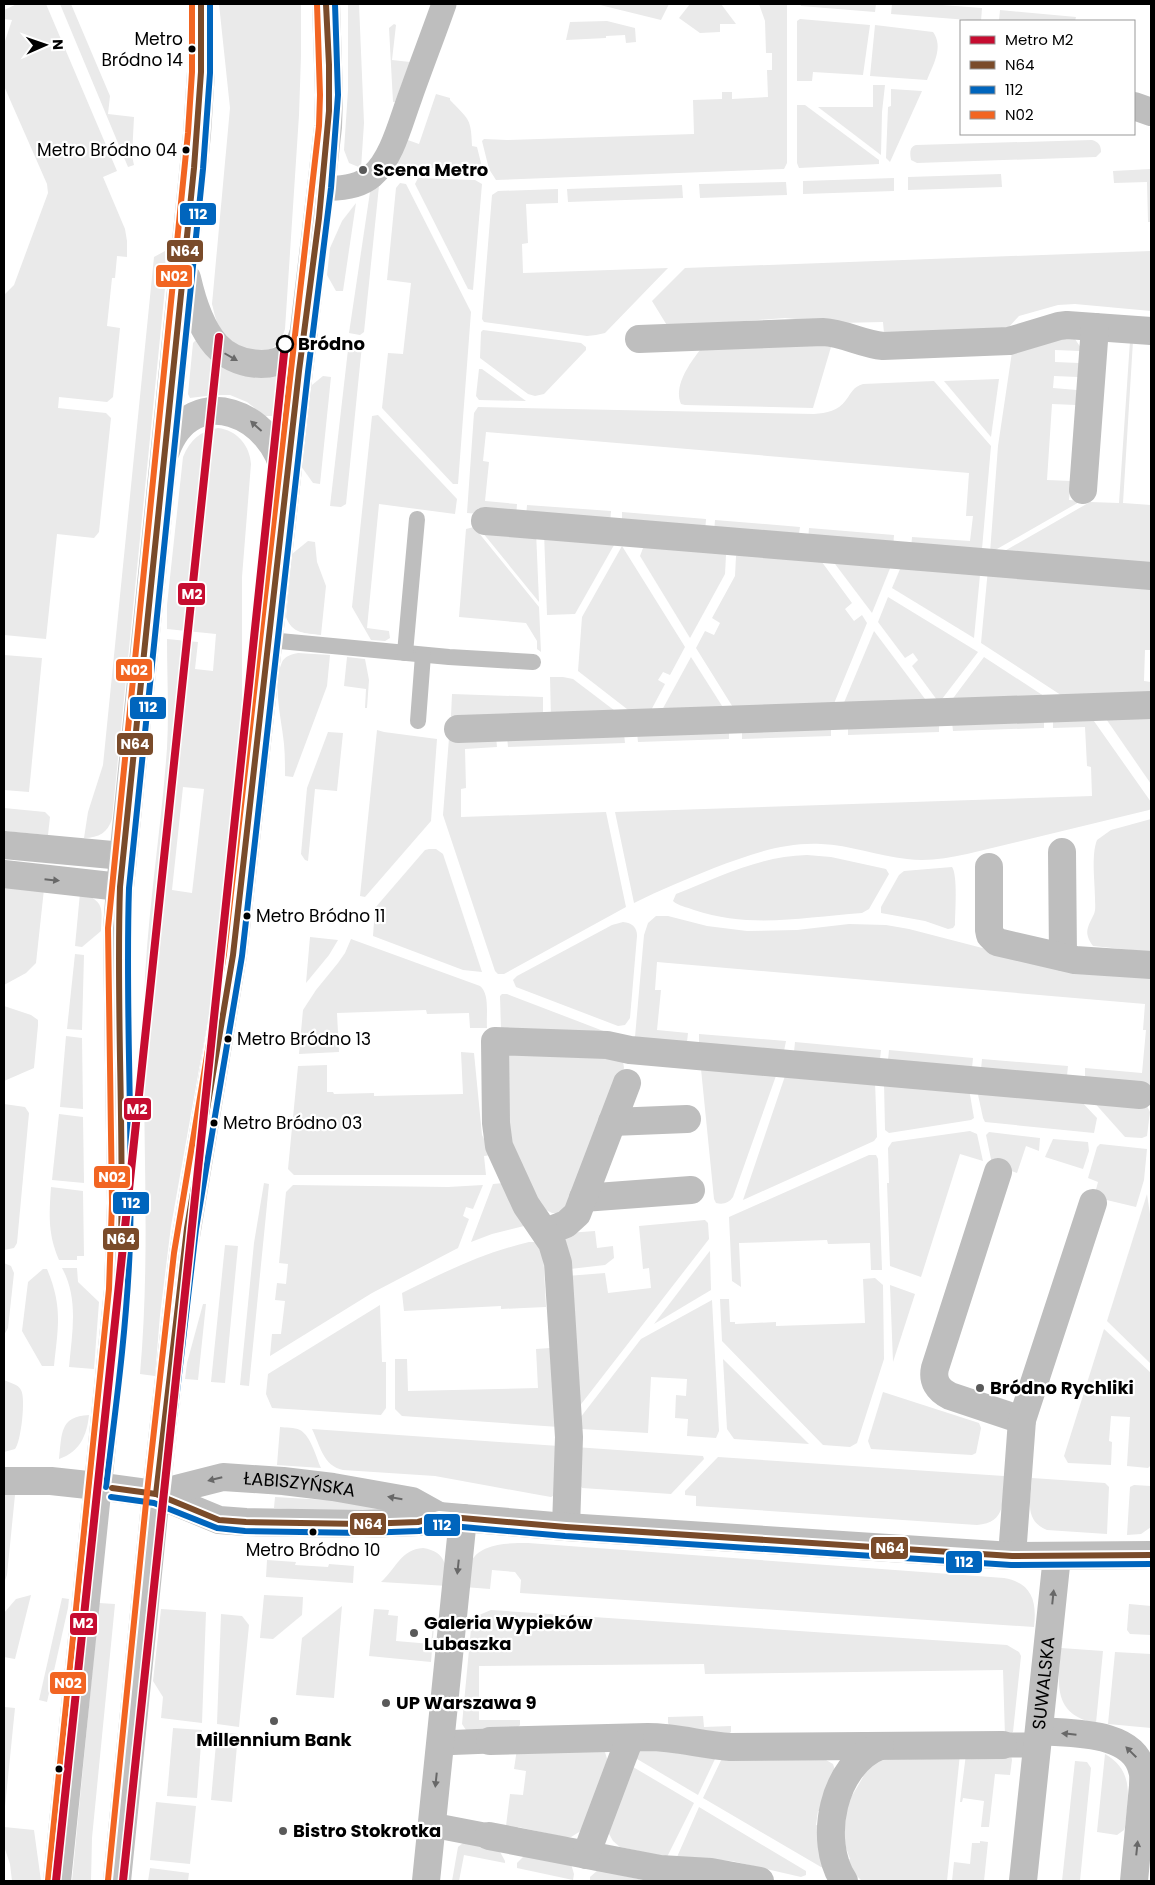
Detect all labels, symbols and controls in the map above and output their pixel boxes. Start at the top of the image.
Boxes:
north arrow [20,20,70,70]
legend [960,20,1135,135]
place label: Metro Bródno 14 [101,27,183,72]
text: Metro M2 [1005,29,1073,50]
text: N [48,39,68,50]
marker: Metro Bródno 14 [187,44,197,54]
text: N64 [1005,54,1035,75]
text: 112 [1005,79,1023,100]
text: N02 [1005,104,1034,125]
place label: Metro Bródno 04 [37,138,177,162]
marker: Metro Bródno 04 [181,145,191,155]
place label: Scena Metro [373,157,488,182]
marker: Scena Metro [357,164,369,176]
line badge: 112 [179,202,217,226]
text: 112 [189,204,207,224]
line badge: N64 [166,239,204,263]
text: N64 [171,241,199,261]
line badge: N02 [155,264,193,288]
text: N02 [160,266,188,286]
place label: Bródno [298,331,365,356]
marker: Bródno [276,335,294,353]
one-way arrow [225,352,238,361]
one-way arrow [250,420,262,432]
line badge: M2 [177,582,206,606]
text: M2 [182,584,202,604]
line badge: N02 [115,658,153,682]
text: N02 [120,660,148,680]
line badge: 112 [129,696,167,720]
text: 112 [139,697,157,717]
line badge: N64 [116,732,154,756]
text: N64 [121,734,149,754]
one-way arrow [45,876,61,884]
place label: Metro Bródno 11 [256,904,385,928]
marker: Metro Bródno 11 [242,911,252,921]
place label: Metro Bródno 13 [237,1027,371,1051]
marker: Metro Bródno 13 [223,1034,233,1044]
line badge: M2 [123,1097,152,1121]
text: M2 [127,1099,147,1119]
place label: Metro Bródno 03 [223,1111,362,1135]
marker: Metro Bródno 03 [209,1118,219,1128]
line badge: N02 [93,1165,131,1189]
text: N02 [98,1167,126,1187]
line badge: 112 [112,1191,150,1215]
text: 112 [122,1193,140,1213]
line badge: N64 [102,1227,140,1251]
text: N64 [107,1229,135,1249]
place label: Bródno Rychliki [990,1375,1134,1400]
marker: Bródno Rychliki [974,1382,986,1394]
street label: ŁABISZYŃSKA [243,1465,358,1503]
one-way arrow [207,1476,222,1484]
one-way arrow [386,1493,402,1501]
line badge: N64 [349,1512,387,1536]
line badge: 112 [423,1513,461,1537]
text: N64 [354,1514,382,1534]
text: 112 [433,1515,451,1535]
marker: Metro Bródno 10 [308,1527,318,1537]
line badge: N64 [870,1536,909,1560]
place label: Metro Bródno 10 [246,1538,380,1562]
text: N64 [876,1538,904,1558]
line badge: 112 [945,1550,983,1574]
text: 112 [955,1552,973,1572]
one-way arrow [454,1559,462,1575]
one-way arrow [1049,1588,1057,1604]
place label: Galeria Wypieków Lubaszka [424,1610,593,1656]
line badge: M2 [69,1612,98,1636]
text: M2 [73,1613,93,1633]
marker: Galeria Wypieków Lubaszka [408,1627,420,1639]
street label: SUWALSKA [1026,1635,1061,1731]
line badge: N02 [49,1671,87,1695]
text: N02 [54,1673,82,1693]
place label: UP Warszawa 9 [396,1690,537,1715]
marker: UP Warszawa 9 [380,1697,392,1709]
marker: Millennium Bank [268,1715,280,1727]
place label: Millennium Bank [196,1727,353,1752]
one-way arrow [1061,1730,1077,1738]
one-way arrow [1125,1746,1137,1758]
unlabelled marker [54,1764,64,1774]
one-way arrow [432,1772,440,1788]
place label: Bistro Stokrotka [293,1818,441,1843]
marker: Bistro Stokrotka [277,1825,289,1837]
one-way arrow [1133,1839,1141,1855]

